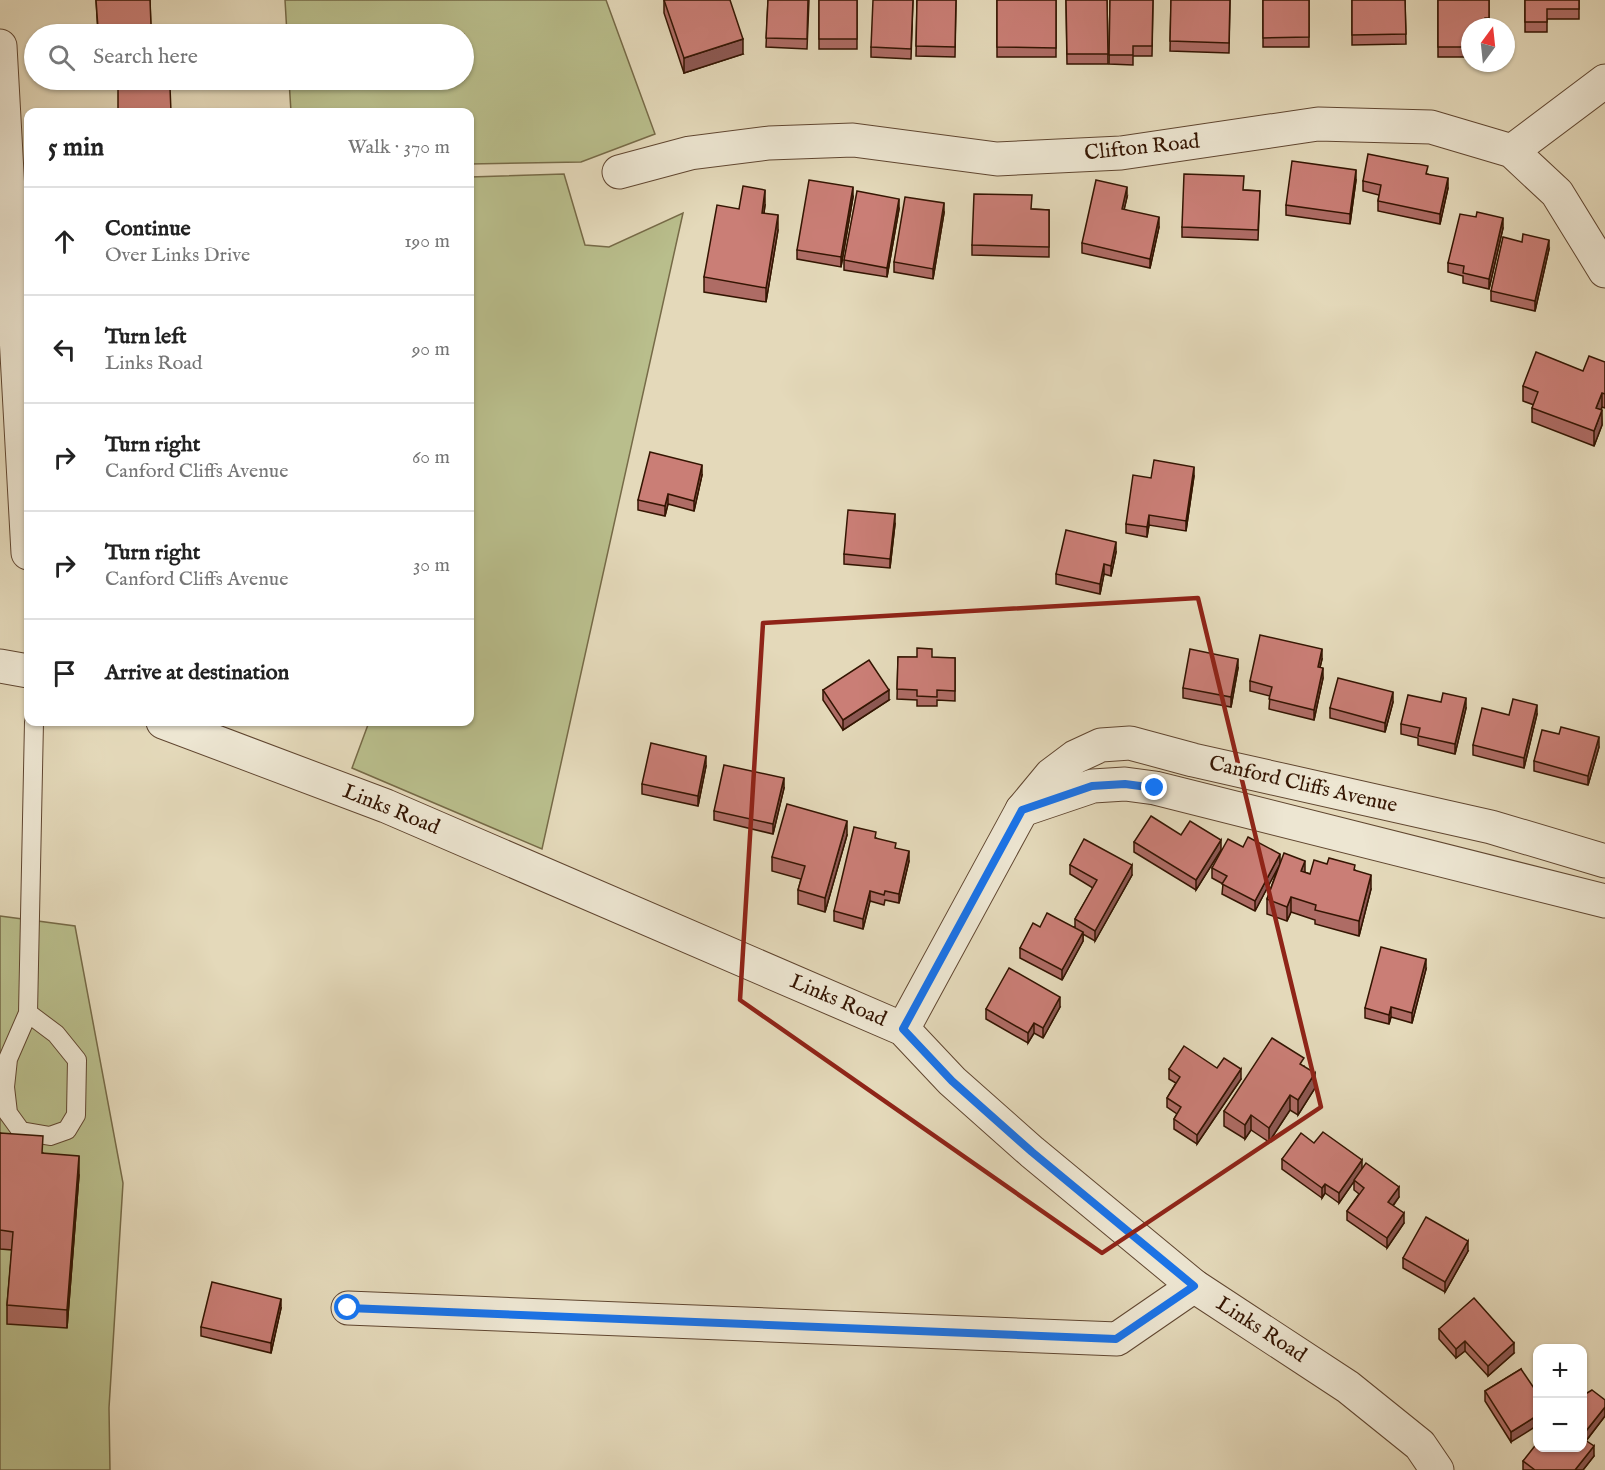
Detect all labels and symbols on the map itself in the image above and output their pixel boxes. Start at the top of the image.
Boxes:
north arrow [1461,18,1515,72]
street label: Clifton Road [1083,128,1202,167]
street label: Canford Cliffs Avenue [1206,750,1400,820]
route end [1141,774,1167,800]
street label: Links Road [338,778,444,842]
street label: Links Road [786,969,891,1034]
street label: Links Road [1211,1291,1312,1370]
route start [334,1294,360,1320]

